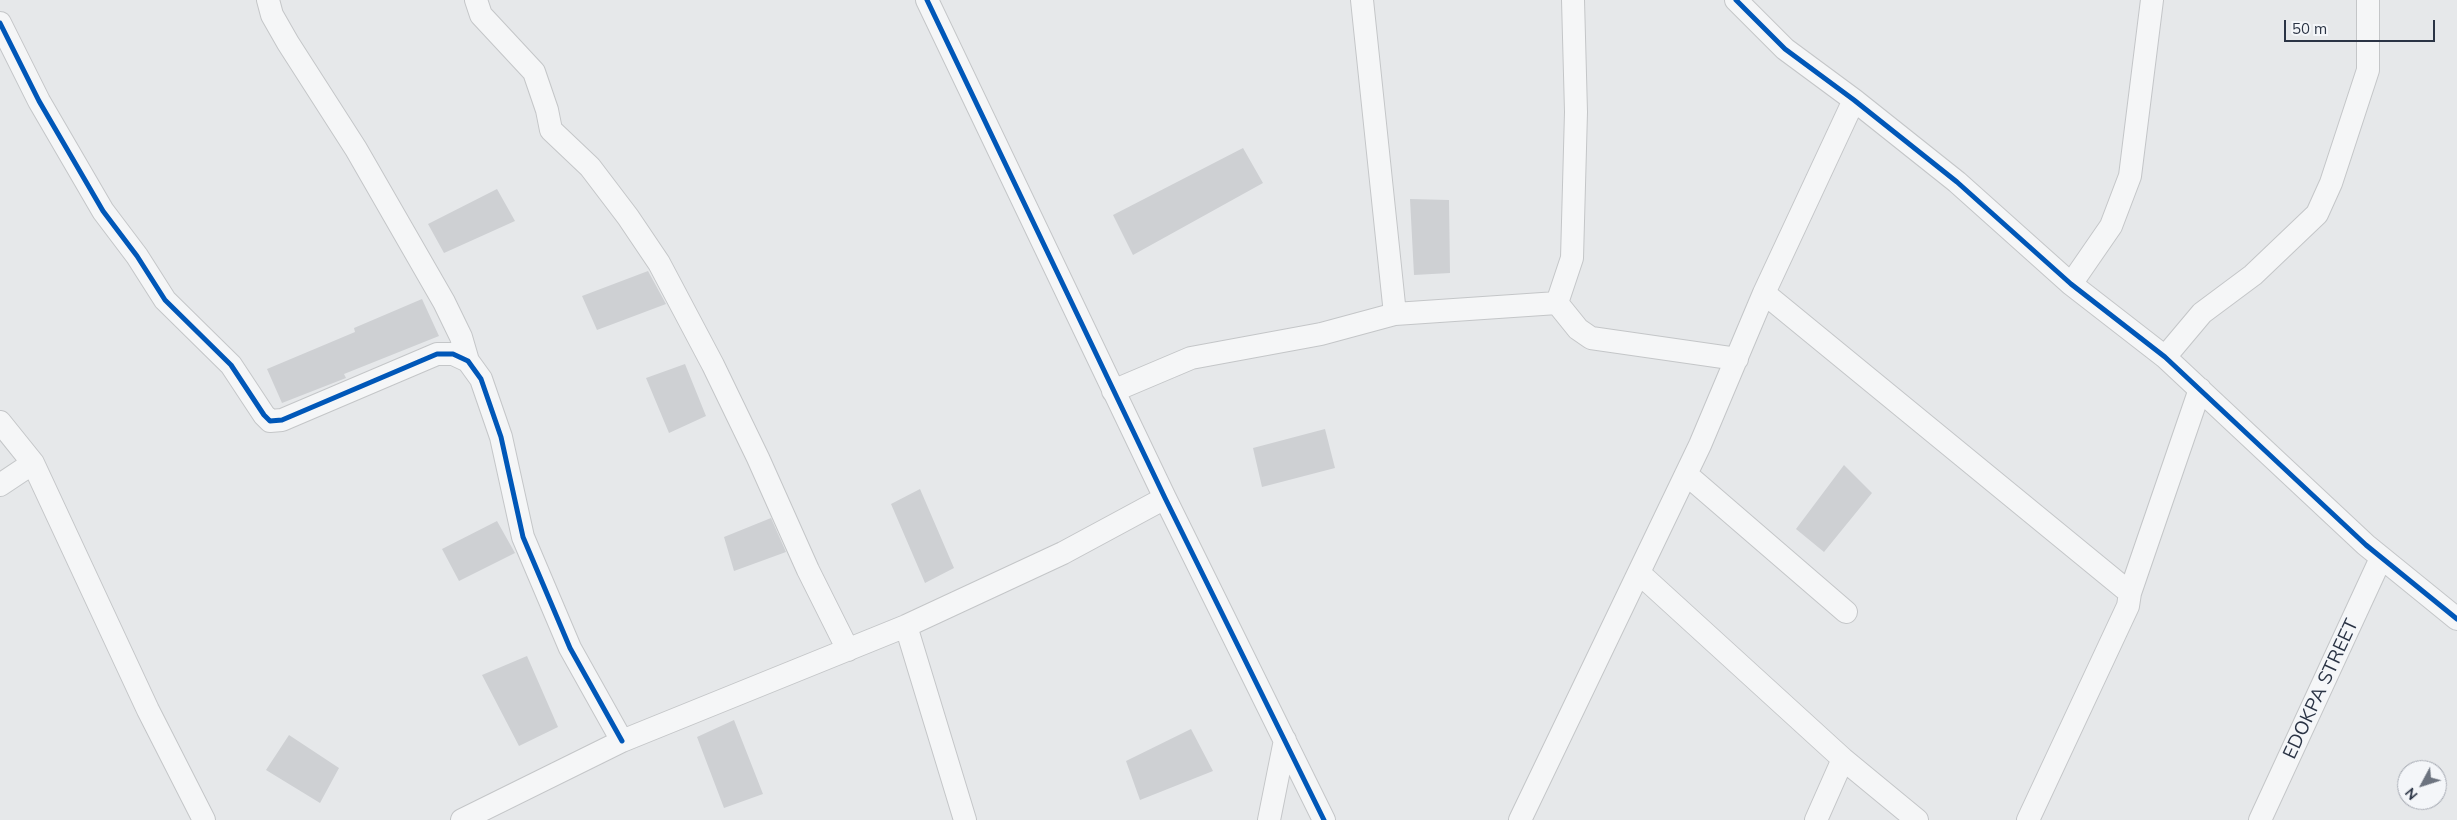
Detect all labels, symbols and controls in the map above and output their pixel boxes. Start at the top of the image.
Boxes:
scale bar [2287,10,2438,42]
text: 50 m [2292,19,2327,38]
street label: EDOKPA STREET [2279,615,2363,763]
north arrow [2397,760,2447,810]
text: N [2401,784,2422,804]

